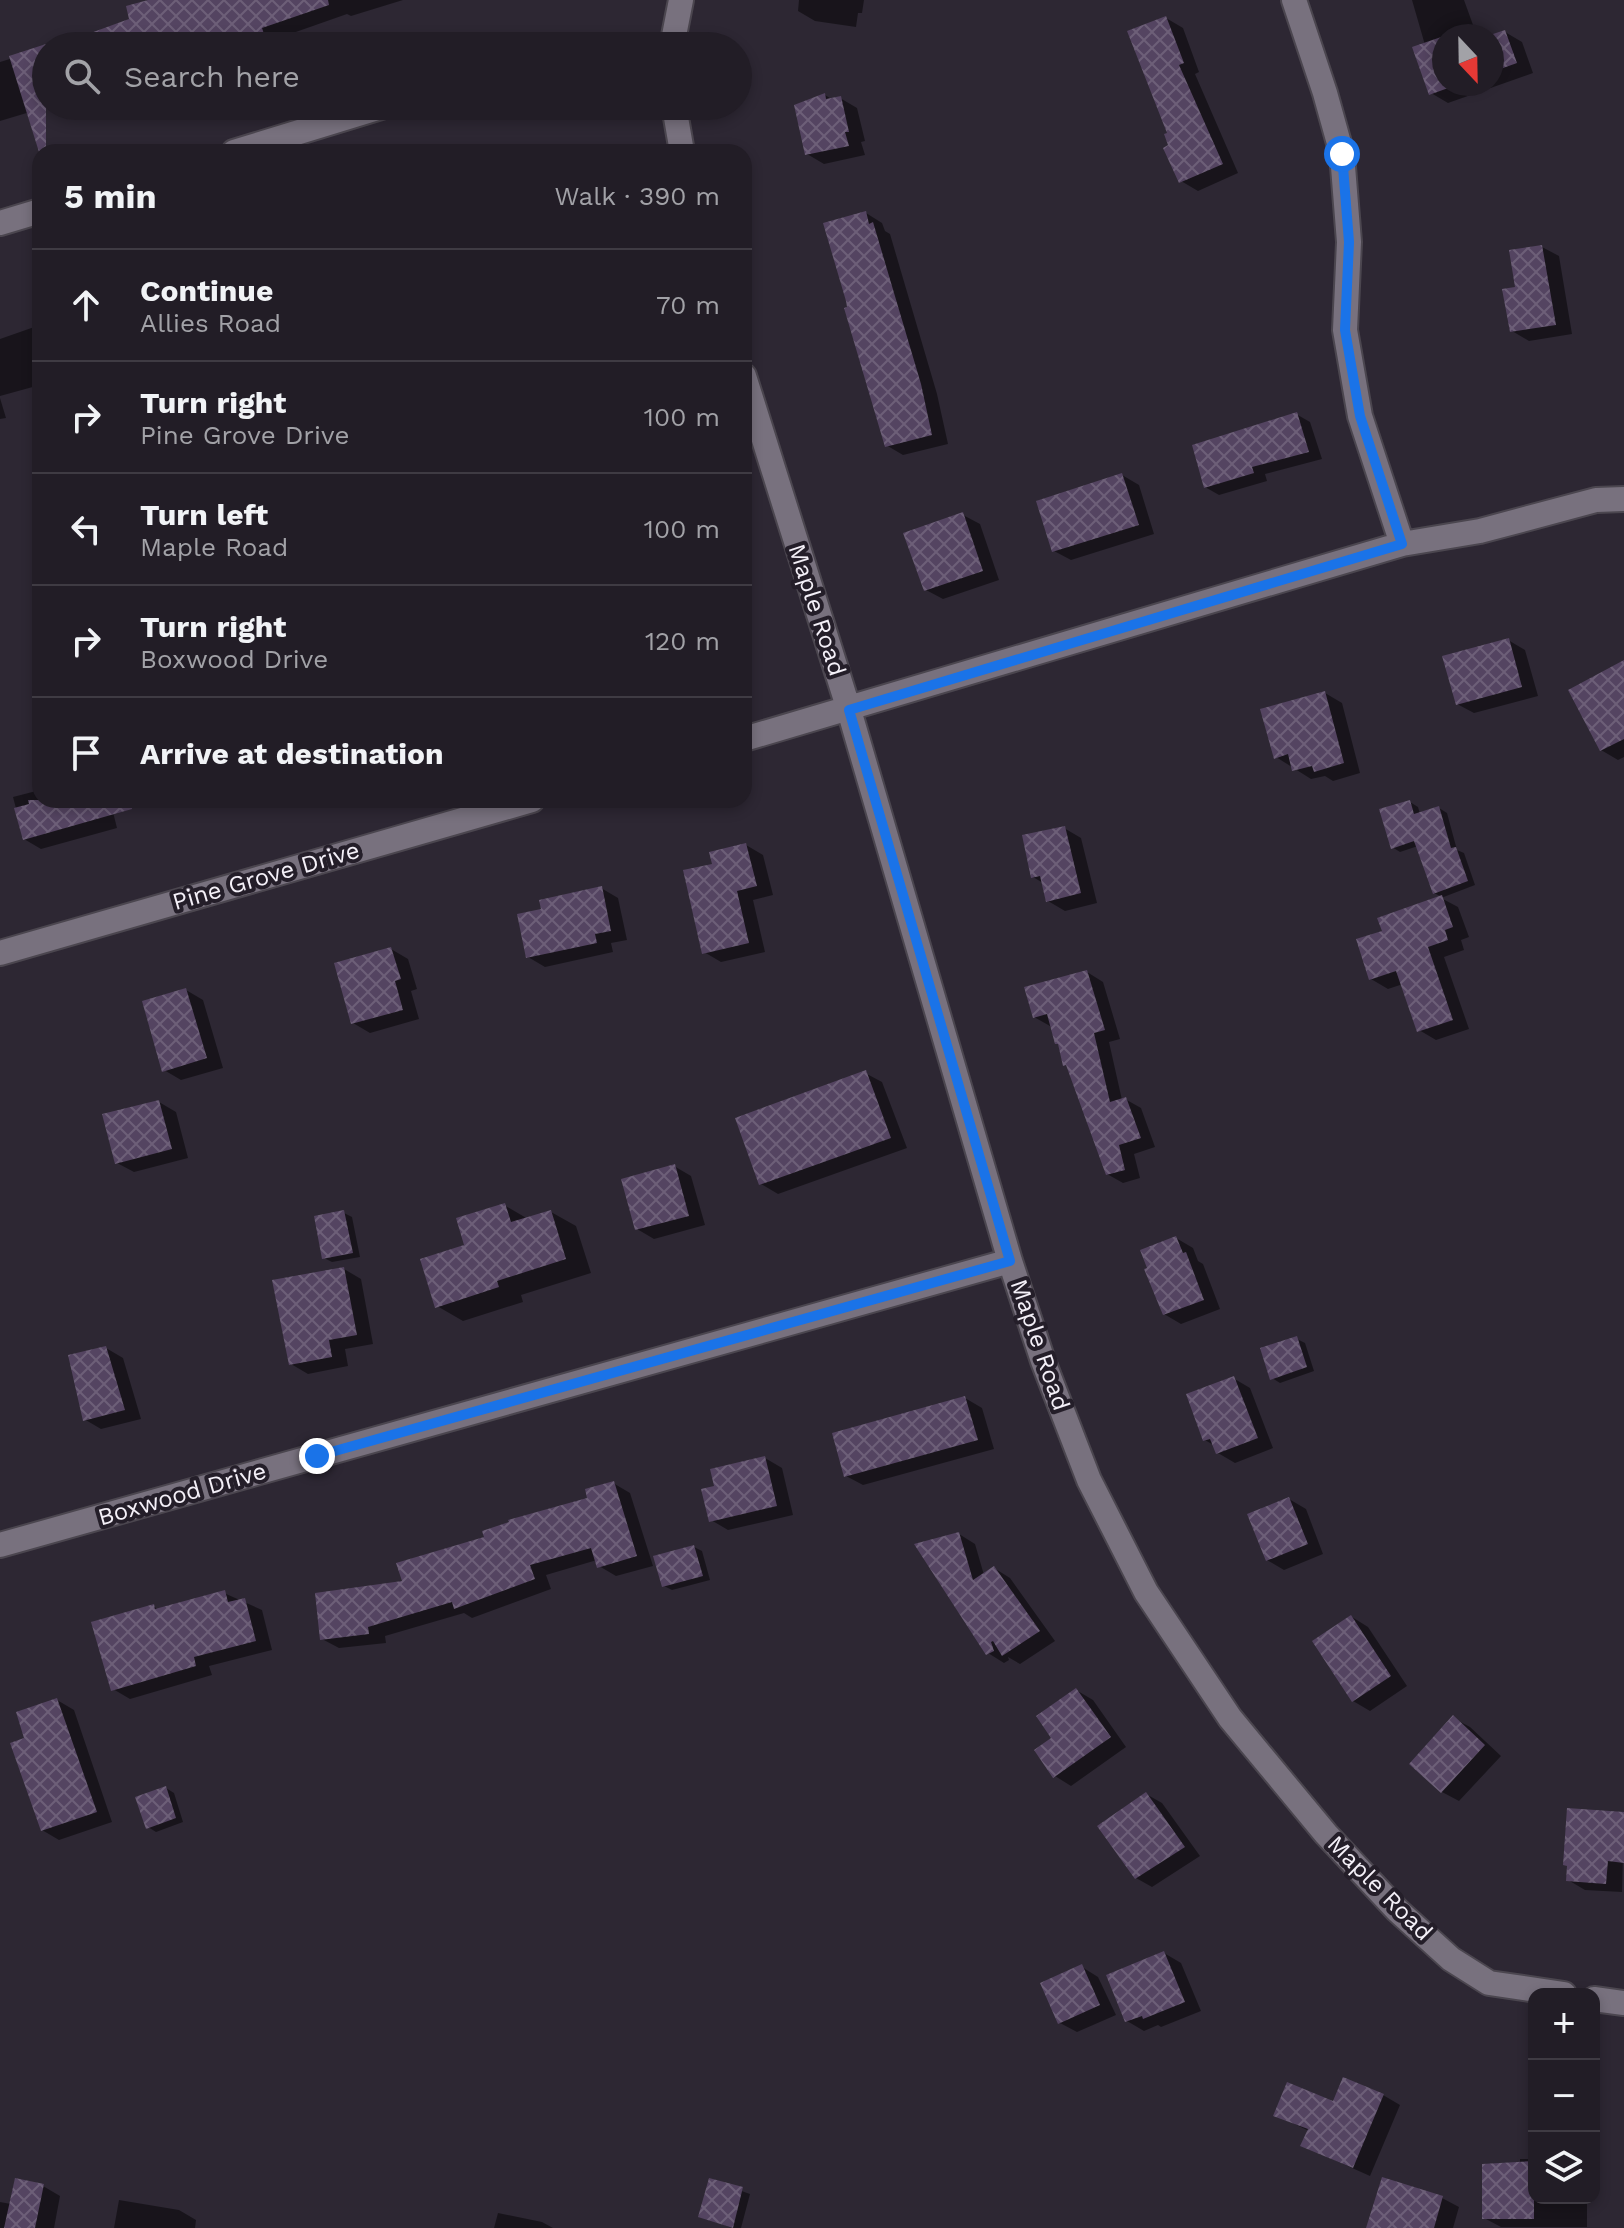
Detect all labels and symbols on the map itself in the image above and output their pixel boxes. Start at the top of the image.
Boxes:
north arrow [1432,24,1504,96]
route start [1324,136,1360,172]
street label: Maple Road [783,541,851,679]
street label: Pine Grove Drive [169,836,363,916]
street label: Maple Road [1004,1276,1076,1414]
route end [299,1438,335,1474]
street label: Boxwood Drive [95,1457,269,1531]
street label: Maple Road [1322,1830,1438,1946]

